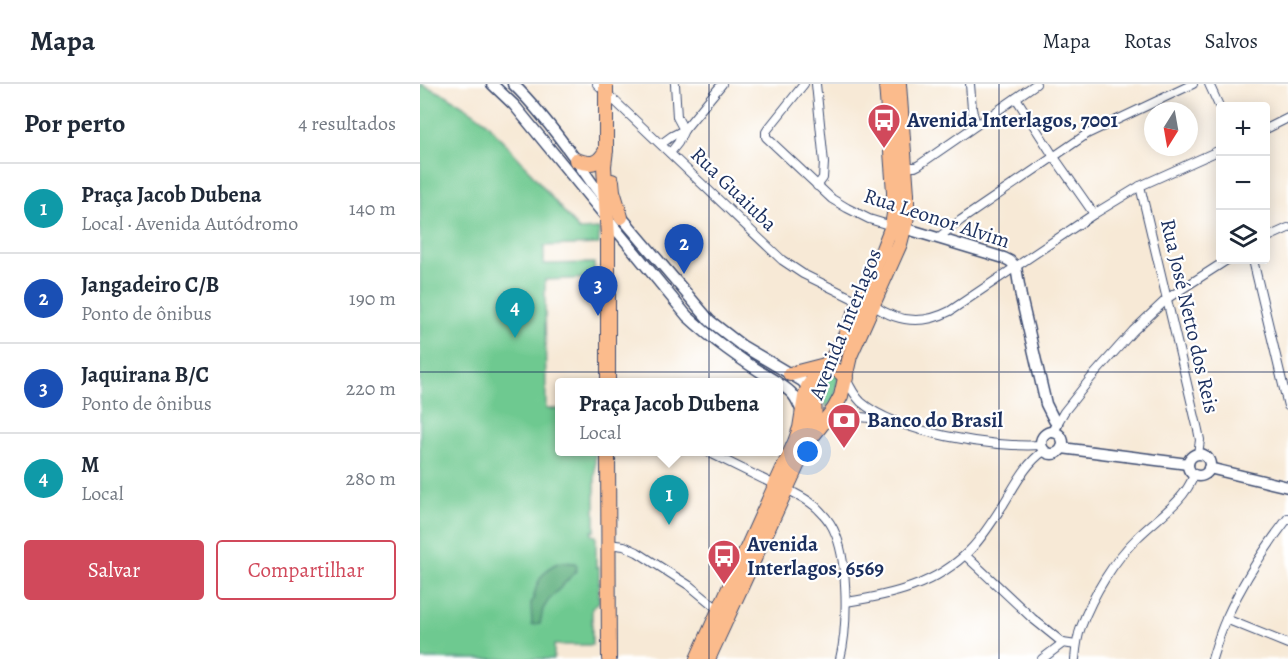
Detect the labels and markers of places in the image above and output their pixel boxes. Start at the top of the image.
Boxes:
bus stop icon: Avenida Interlagos, 7001 [866,102,902,149]
place label: Avenida Interlagos, 7001 [906,106,1119,134]
pin: 2 [664,224,704,274]
pin: 3 [578,266,618,316]
pin: 4 [496,288,535,338]
bank icon: Banco do Brasil [826,402,862,449]
place label: Banco do Brasil [867,406,1003,434]
pin: 1 [650,476,688,525]
place label: Avenida Interlagos, 6569 [746,530,884,582]
bus stop icon: Avenida Interlagos, 6569 [706,538,742,585]

